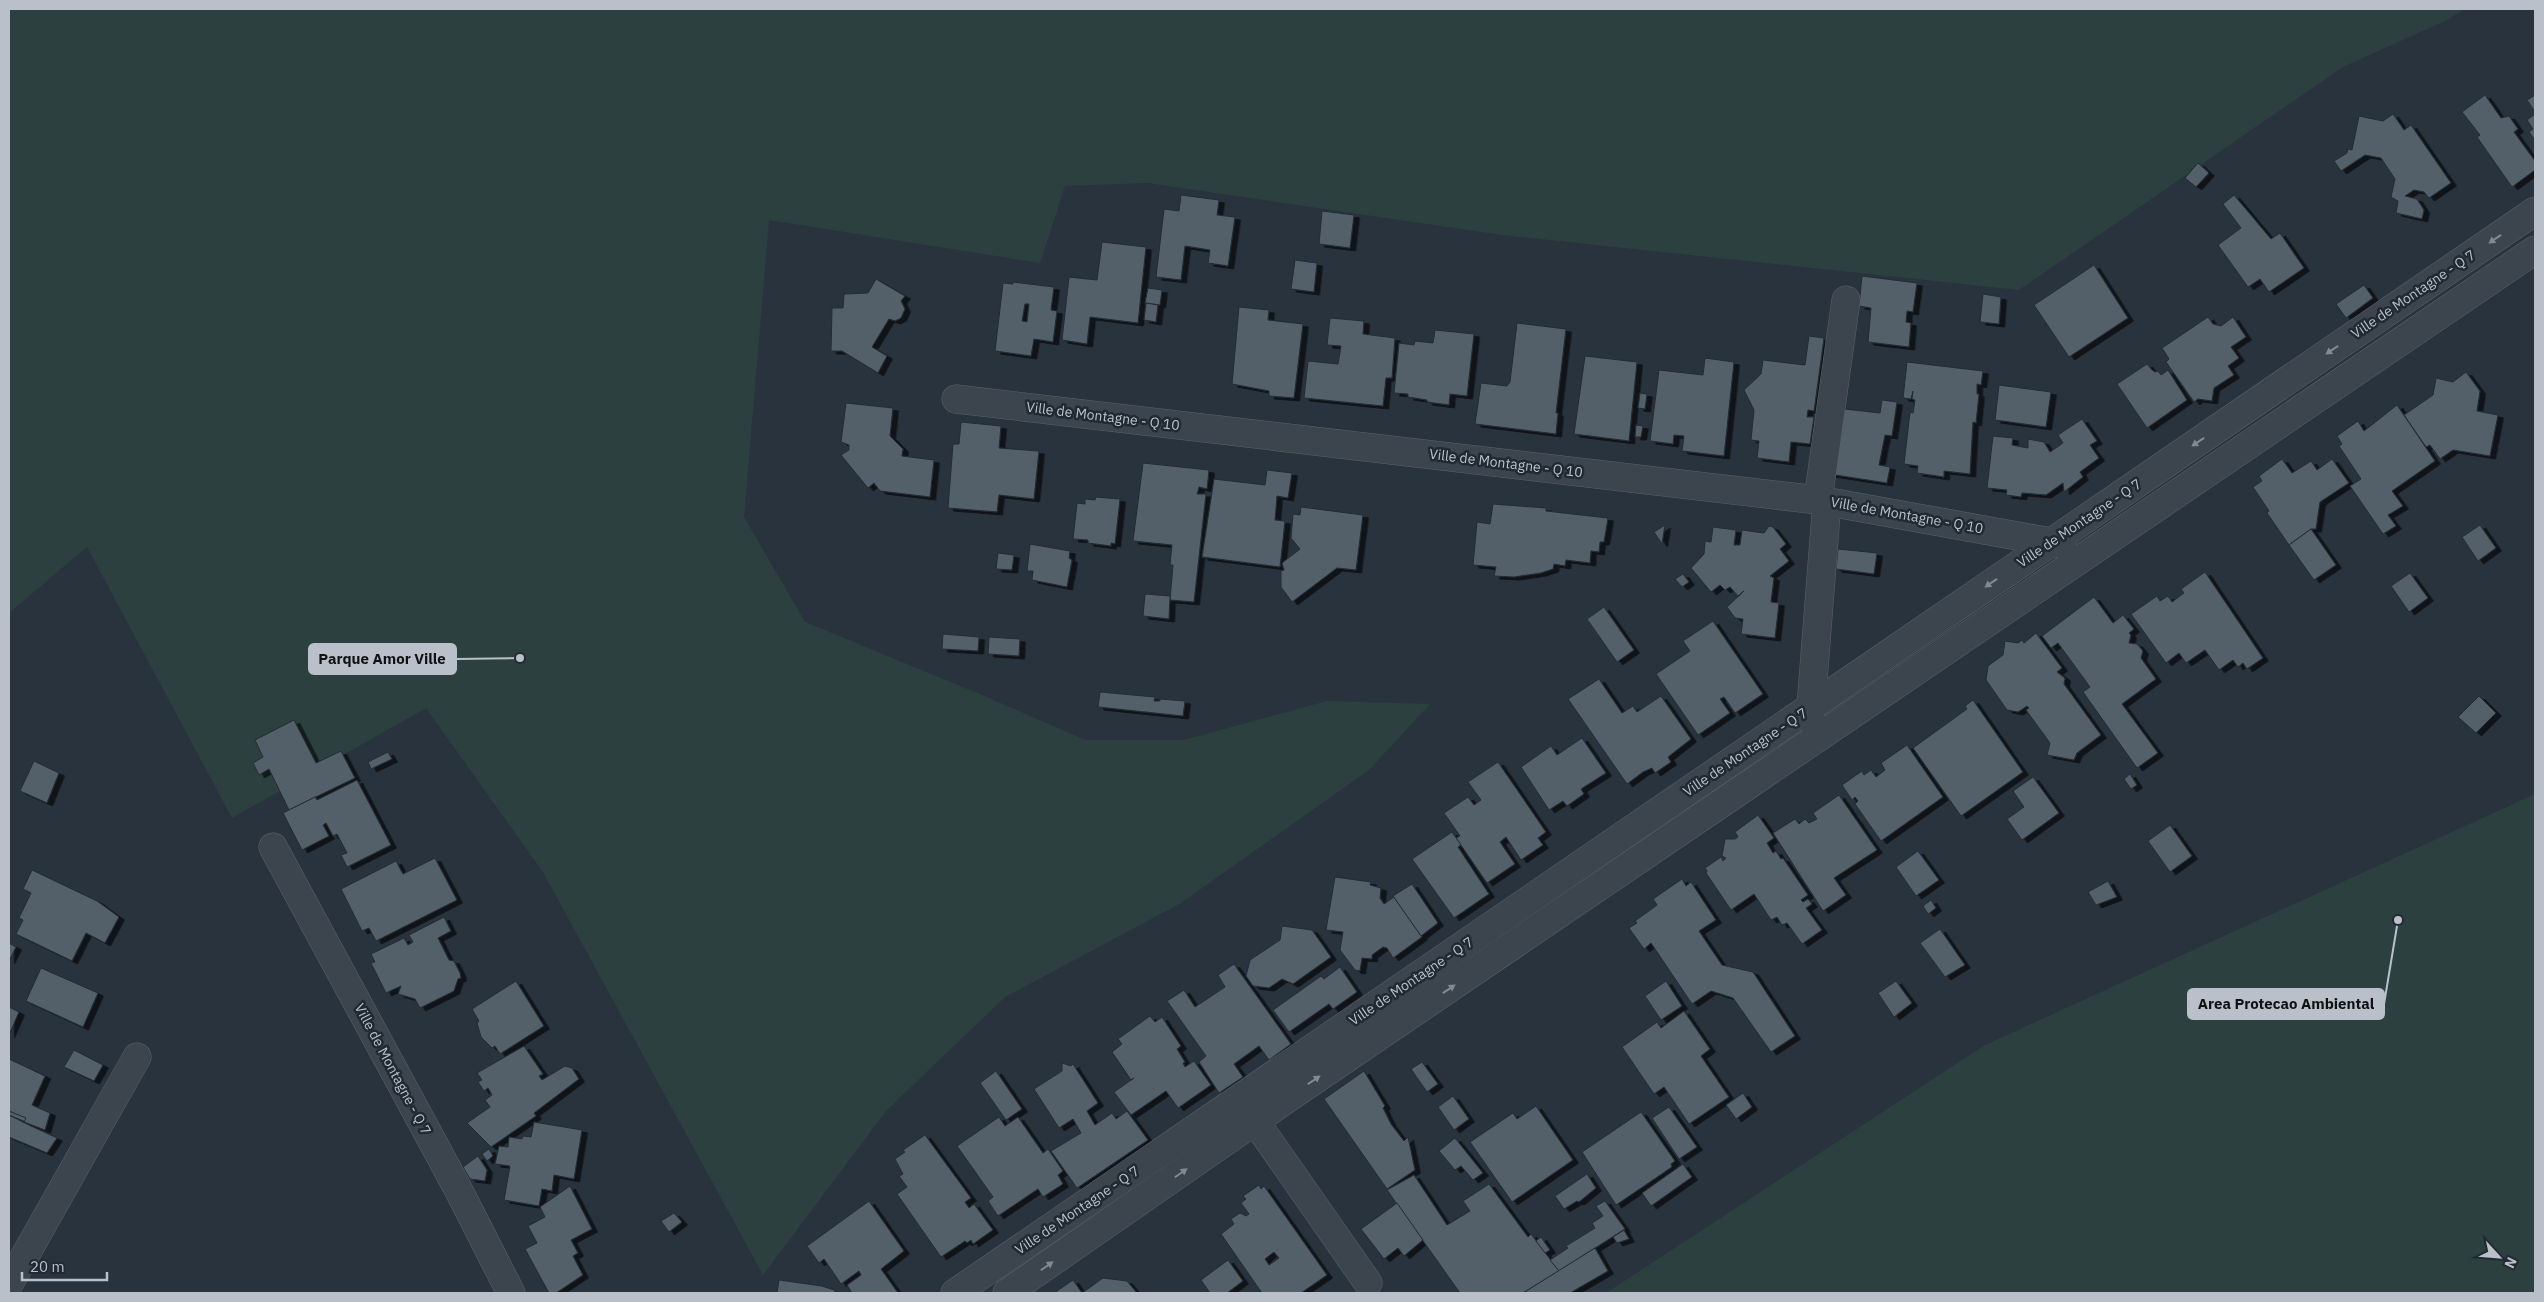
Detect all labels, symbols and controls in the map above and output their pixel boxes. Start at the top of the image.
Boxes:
one-way arrow [2488,234,2502,244]
street label: Ville de Montagne - Q 7 [2347,246,2479,342]
one-way arrow [2325,345,2338,355]
street label: Ville de Montagne - Q 10 [1025,398,1181,434]
one-way arrow [2191,437,2204,446]
street label: Ville de Montagne - Q 10 [1428,445,1584,481]
street label: Ville de Montagne - Q 7 [2013,475,2145,571]
street label: Ville de Montagne - Q 10 [1829,493,1985,537]
one-way arrow [1985,578,1998,588]
callout: Parque Amor Ville [309,644,456,674]
text: Parque Amor Ville [318,649,446,668]
street label: Ville de Montagne - Q 7 [1679,704,1811,800]
street label: Ville de Montagne - Q 7 [1345,933,1477,1029]
one-way arrow [1442,984,1455,994]
callout: Area Protecao Ambiental [2188,989,2384,1019]
text: Area Protecao Ambiental [2198,994,2375,1013]
street label: Ville de Montagne - Q 7 [351,1000,435,1138]
one-way arrow [1307,1075,1321,1085]
street label: Ville de Montagne - Q 7 [1011,1162,1143,1258]
one-way arrow [1174,1168,1187,1178]
north arrow [2474,1232,2524,1282]
scale bar [22,1250,108,1282]
text: N [2500,1254,2521,1271]
text: 20 m [30,1257,65,1276]
one-way arrow [1040,1261,1054,1271]

